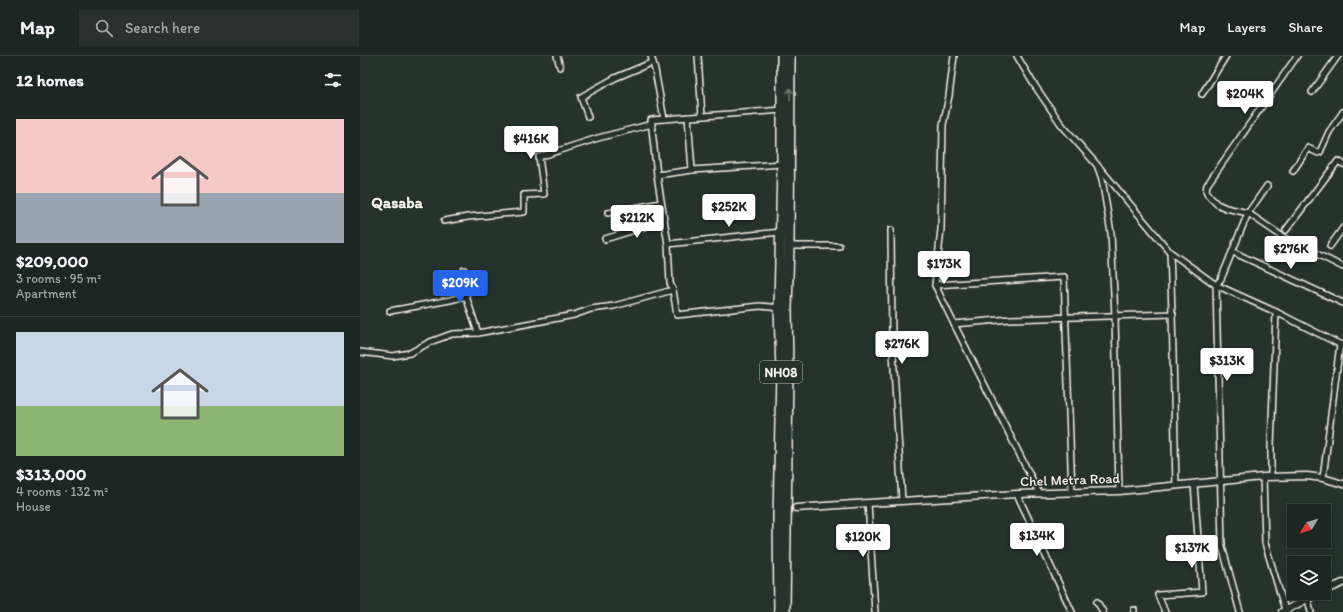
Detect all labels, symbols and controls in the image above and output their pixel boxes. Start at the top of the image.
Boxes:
search box [79,10,359,46]
text: Map [20,16,55,39]
icon: search [93,17,115,39]
text: Search here [125,19,200,37]
text: Map [1180,19,1205,36]
text: Layers [1227,19,1266,36]
text: Share [1288,19,1323,36]
icon: filters [322,69,344,91]
text: 12 homes [16,70,84,90]
pin: $204K [1217,81,1273,115]
text: $204K [1226,86,1264,101]
one-way arrow [786,88,794,101]
pin: $416K [503,126,559,160]
text: $416K [513,131,549,146]
icon: home [144,145,216,217]
district label: Qasaba [371,193,423,212]
pin: $252K [701,194,757,228]
text: $252K [711,199,747,214]
pin: $212K [609,205,665,239]
text: $212K [620,210,654,225]
pin: $276K [1263,236,1319,270]
text: $276K [1273,241,1309,256]
text: $209,000 [16,251,88,271]
pin: $173K [916,251,972,285]
text: $173K [927,256,961,271]
pin: $209K [432,270,488,304]
text: 3 rooms · 95 m² [16,271,101,286]
text: $209K [442,275,478,290]
text: Apartment [16,286,77,301]
pin: $276K [874,331,930,365]
text: $276K [884,336,920,351]
pin: $313K [1199,348,1255,382]
text: $313K [1209,353,1245,368]
icon: home [144,358,216,430]
road number: NH08 [760,361,802,383]
text: $313,000 [16,464,86,484]
street label: Chel Metra Road [1020,470,1121,490]
text: 4 rooms · 132 m² [16,484,108,499]
text: House [16,499,51,514]
north arrow [1287,504,1331,548]
map controls [1287,504,1331,600]
pin: $134K [1009,523,1065,557]
pin: $120K [835,524,891,558]
text: $134K [1019,528,1055,543]
text: $120K [845,529,881,544]
pin: $137K [1164,535,1220,569]
text: $137K [1175,540,1209,555]
button: layers [1287,556,1331,600]

